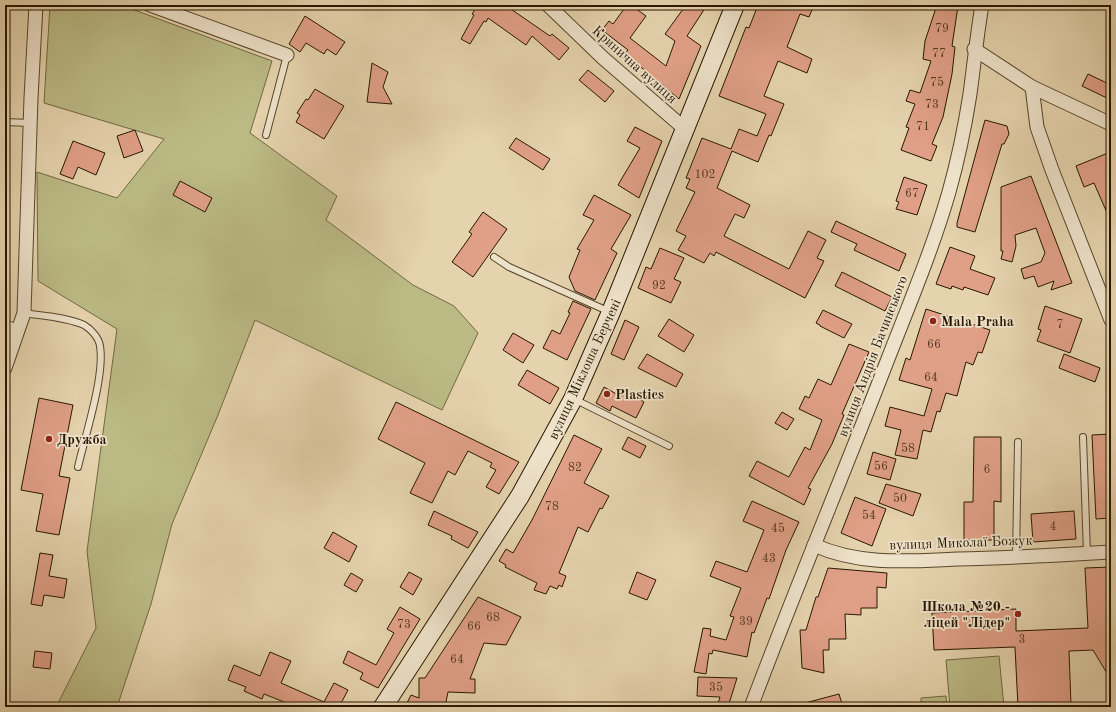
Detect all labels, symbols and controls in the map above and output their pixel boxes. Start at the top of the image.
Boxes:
street label: Кринична вулиця [589,23,679,106]
house number: 79 [935,23,949,35]
house number: 77 [932,48,946,60]
house number: 75 [930,76,944,89]
house number: 73 [925,99,939,111]
house number: 71 [916,121,930,133]
house number: 102 [695,169,715,181]
house number: 67 [905,188,919,200]
street label: вулиця Андрія Бачинського [836,274,910,439]
house number: 92 [652,280,666,292]
street label: вулиця Міклоша Берчені [546,297,624,442]
place label: Mala Praha [941,315,1014,329]
marker: Mala Praha [928,316,938,326]
house number: 7 [1057,319,1063,331]
house number: 66 [927,339,941,351]
house number: 64 [924,372,938,384]
place label: Plastics [615,388,664,402]
marker: Plastics [602,389,612,399]
place label: Дружба [57,433,107,447]
marker: Дружба [44,434,54,444]
house number: 58 [901,442,915,455]
house number: 56 [874,460,888,473]
house number: 82 [568,462,582,474]
house number: 6 [984,464,991,476]
house number: 50 [893,492,907,505]
house number: 78 [545,501,559,513]
house number: 54 [862,509,876,522]
house number: 4 [1050,521,1057,533]
house number: 45 [771,522,785,535]
street label: вулиця Миколаї Божук [889,534,1033,552]
house number: 43 [762,553,776,565]
place label: Школа №20 - ліцей "Лідер" [921,600,1010,630]
marker: Школа №20 - ліцей "Лідер" [1013,609,1023,619]
house number: 68 [486,612,500,624]
house number: 39 [739,616,753,628]
house number: 73 [397,619,411,631]
house number: 66 [467,621,481,633]
house number: 3 [1019,634,1025,646]
house number: 64 [450,654,464,666]
house number: 35 [709,681,723,694]

